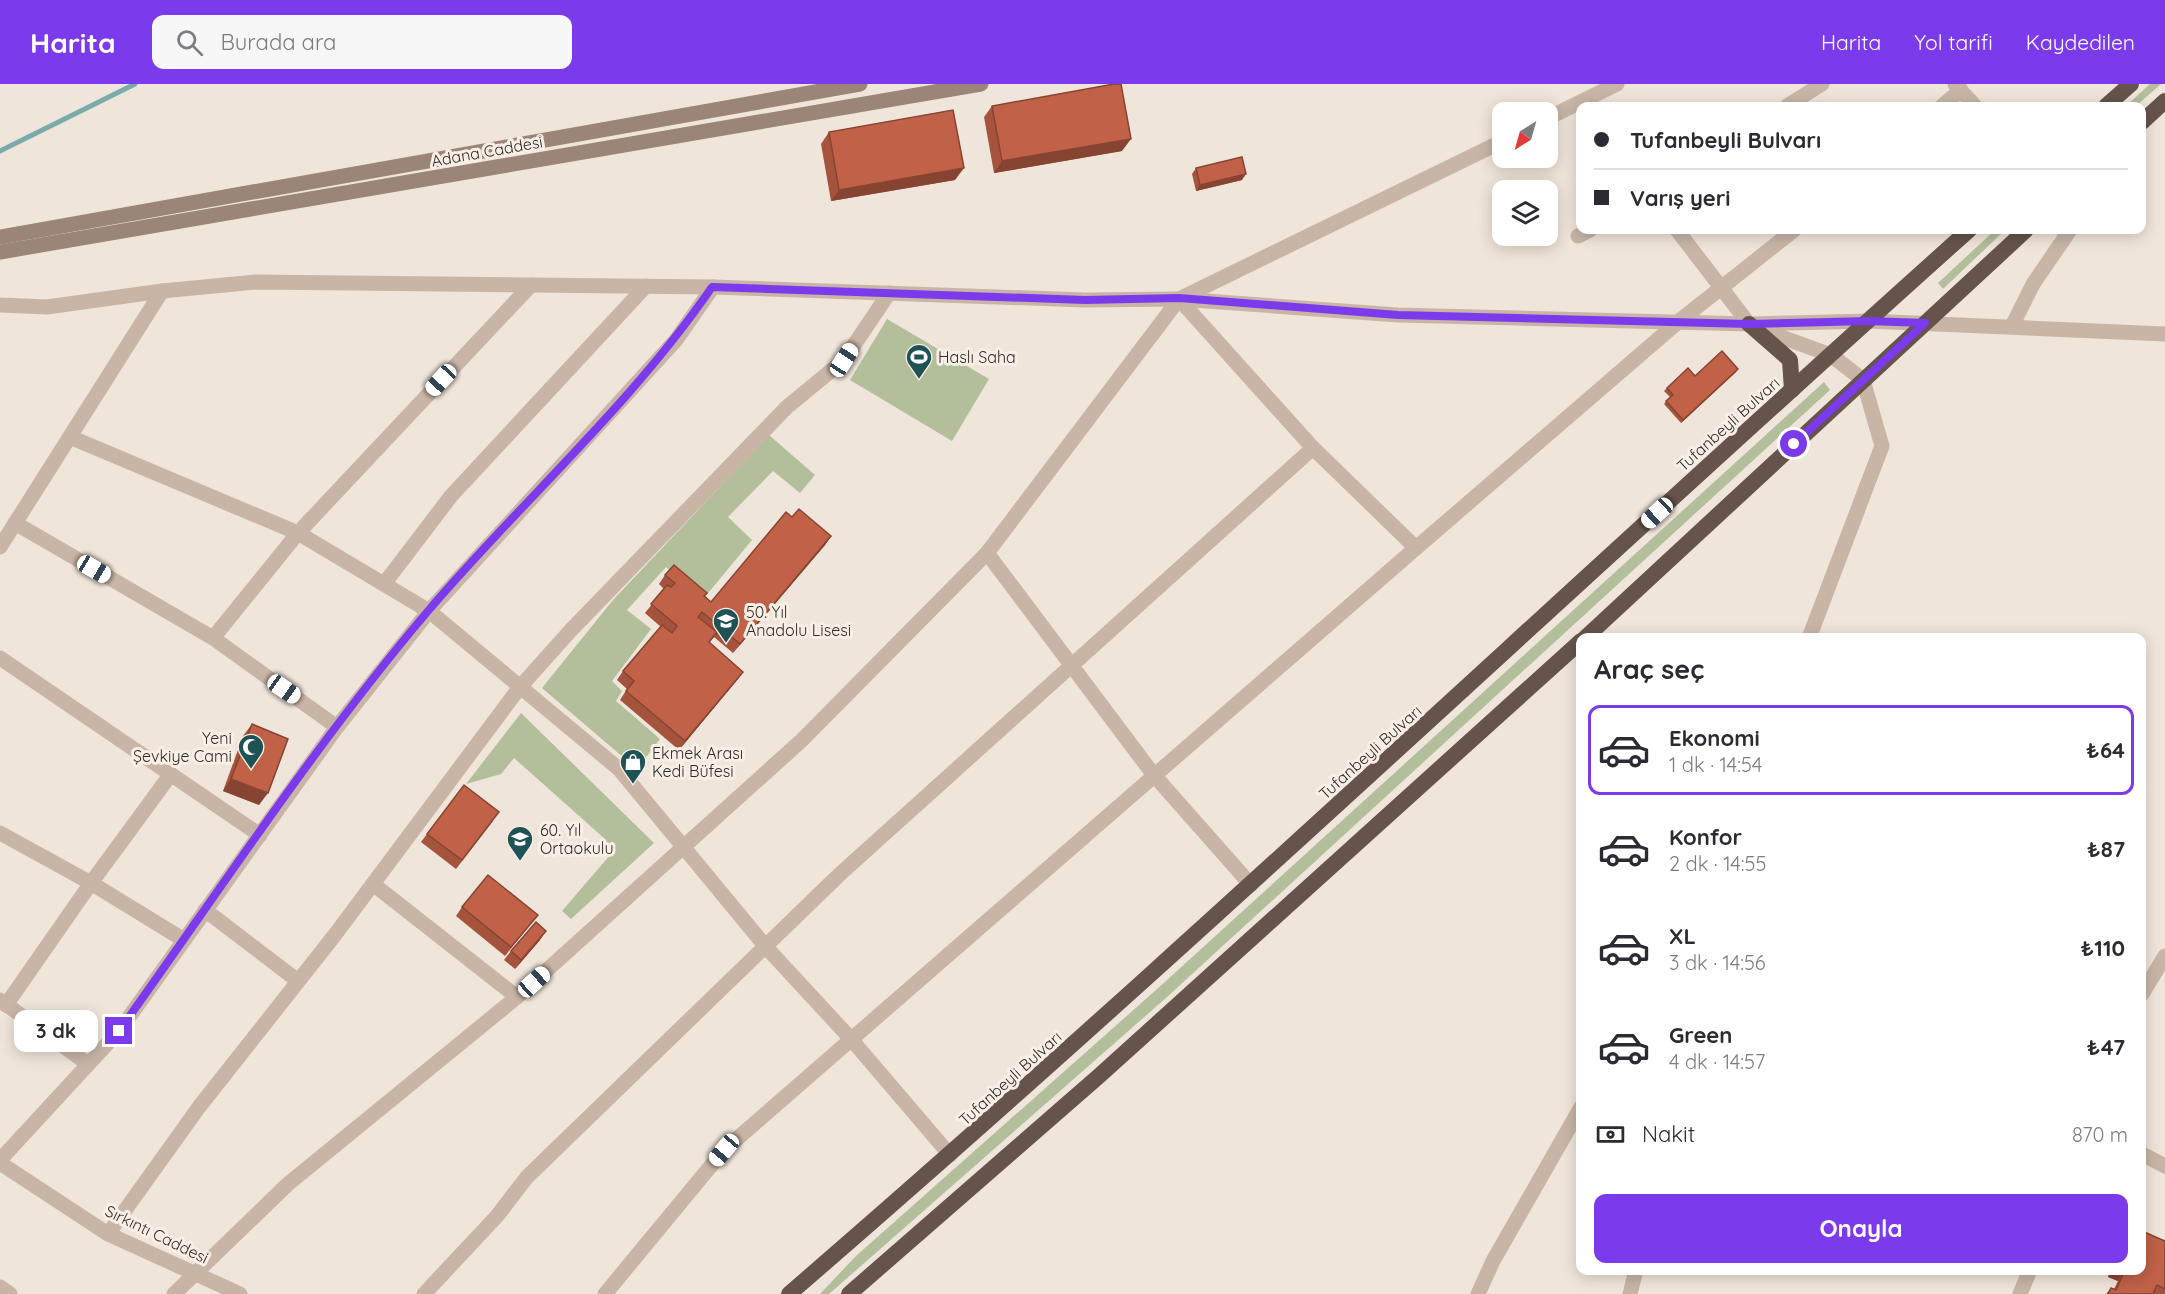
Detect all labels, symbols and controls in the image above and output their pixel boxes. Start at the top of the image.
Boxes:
search box [152,15,572,69]
text: Harita [30,25,116,60]
icon: search [173,26,206,59]
text: Burada ara [221,28,336,56]
text: Harita [1821,29,1881,55]
text: Yol tarifi [1914,29,1993,55]
text: Kaydedilen [2026,29,2135,55]
north arrow [1492,102,1558,168]
map controls [1492,102,1558,246]
text: Tufanbeyli Bulvarı [1630,126,1821,154]
street label: Adana Caddesi [430,131,544,171]
button: layers [1492,180,1558,246]
text: Varış yeri [1630,184,1730,212]
car [827,340,861,380]
sports icon: Haslı Saha [904,342,934,380]
place label: Haslı Saha [938,347,1016,367]
car [422,361,460,399]
street label: Tufanbeyli Bulvarı [1673,373,1783,475]
route start [1780,430,1807,457]
car [1638,494,1676,532]
car [74,552,114,586]
place label: 50. Yıl Anadolu Lisesi [746,602,851,640]
school or university icon: 50. Yıl Anadolu Lisesi [711,606,741,644]
text: Araç seç [1594,652,1704,686]
car [264,671,304,707]
street label: Tufanbeyli Bulvarı [1315,701,1425,803]
icon: car [1597,723,1651,777]
text: Ekonomi [1669,724,1760,752]
place label: Yeni Şevkiye Cami [133,728,232,766]
mosque icon: Yeni Şevkiye Cami [236,732,266,770]
text: ₺64 [2086,736,2125,764]
place label: Ekmek Arası Kedi Büfesi [652,743,743,781]
shop icon: Ekmek Arası Kedi Büfesi [618,747,648,785]
text: 1 dk · 14:54 [1669,752,1762,777]
place label: 60. Yıl Ortaokulu [540,820,614,858]
icon: car [1597,822,1651,876]
text: Konfor [1669,823,1742,851]
school or university icon: 60. Yıl Ortaokulu [505,824,535,862]
text: ₺87 [2087,835,2125,863]
text: 2 dk · 14:55 [1669,851,1766,876]
icon: car [1597,921,1651,975]
text: XL [1669,922,1696,950]
text: ₺110 [2080,934,2125,962]
text: 3 dk · 14:56 [1669,950,1766,975]
car [515,963,553,1001]
callout: 3 dk [14,1010,98,1052]
route end [105,1017,132,1044]
text: 3 dk [36,1018,76,1043]
icon: car [1597,1020,1651,1074]
text: Green [1669,1021,1732,1049]
street label: Tufanbeyli Bulvarı [955,1027,1065,1129]
text: ₺47 [2087,1033,2125,1061]
text: 4 dk · 14:57 [1669,1049,1765,1074]
icon: cash [1594,1118,1627,1151]
text: Nakit [1642,1120,1695,1148]
text: 870 m [2072,1122,2128,1147]
car [706,1130,742,1170]
button: Onayla [1594,1194,2128,1263]
street label: Sırkıntı Caddesi [102,1200,212,1268]

